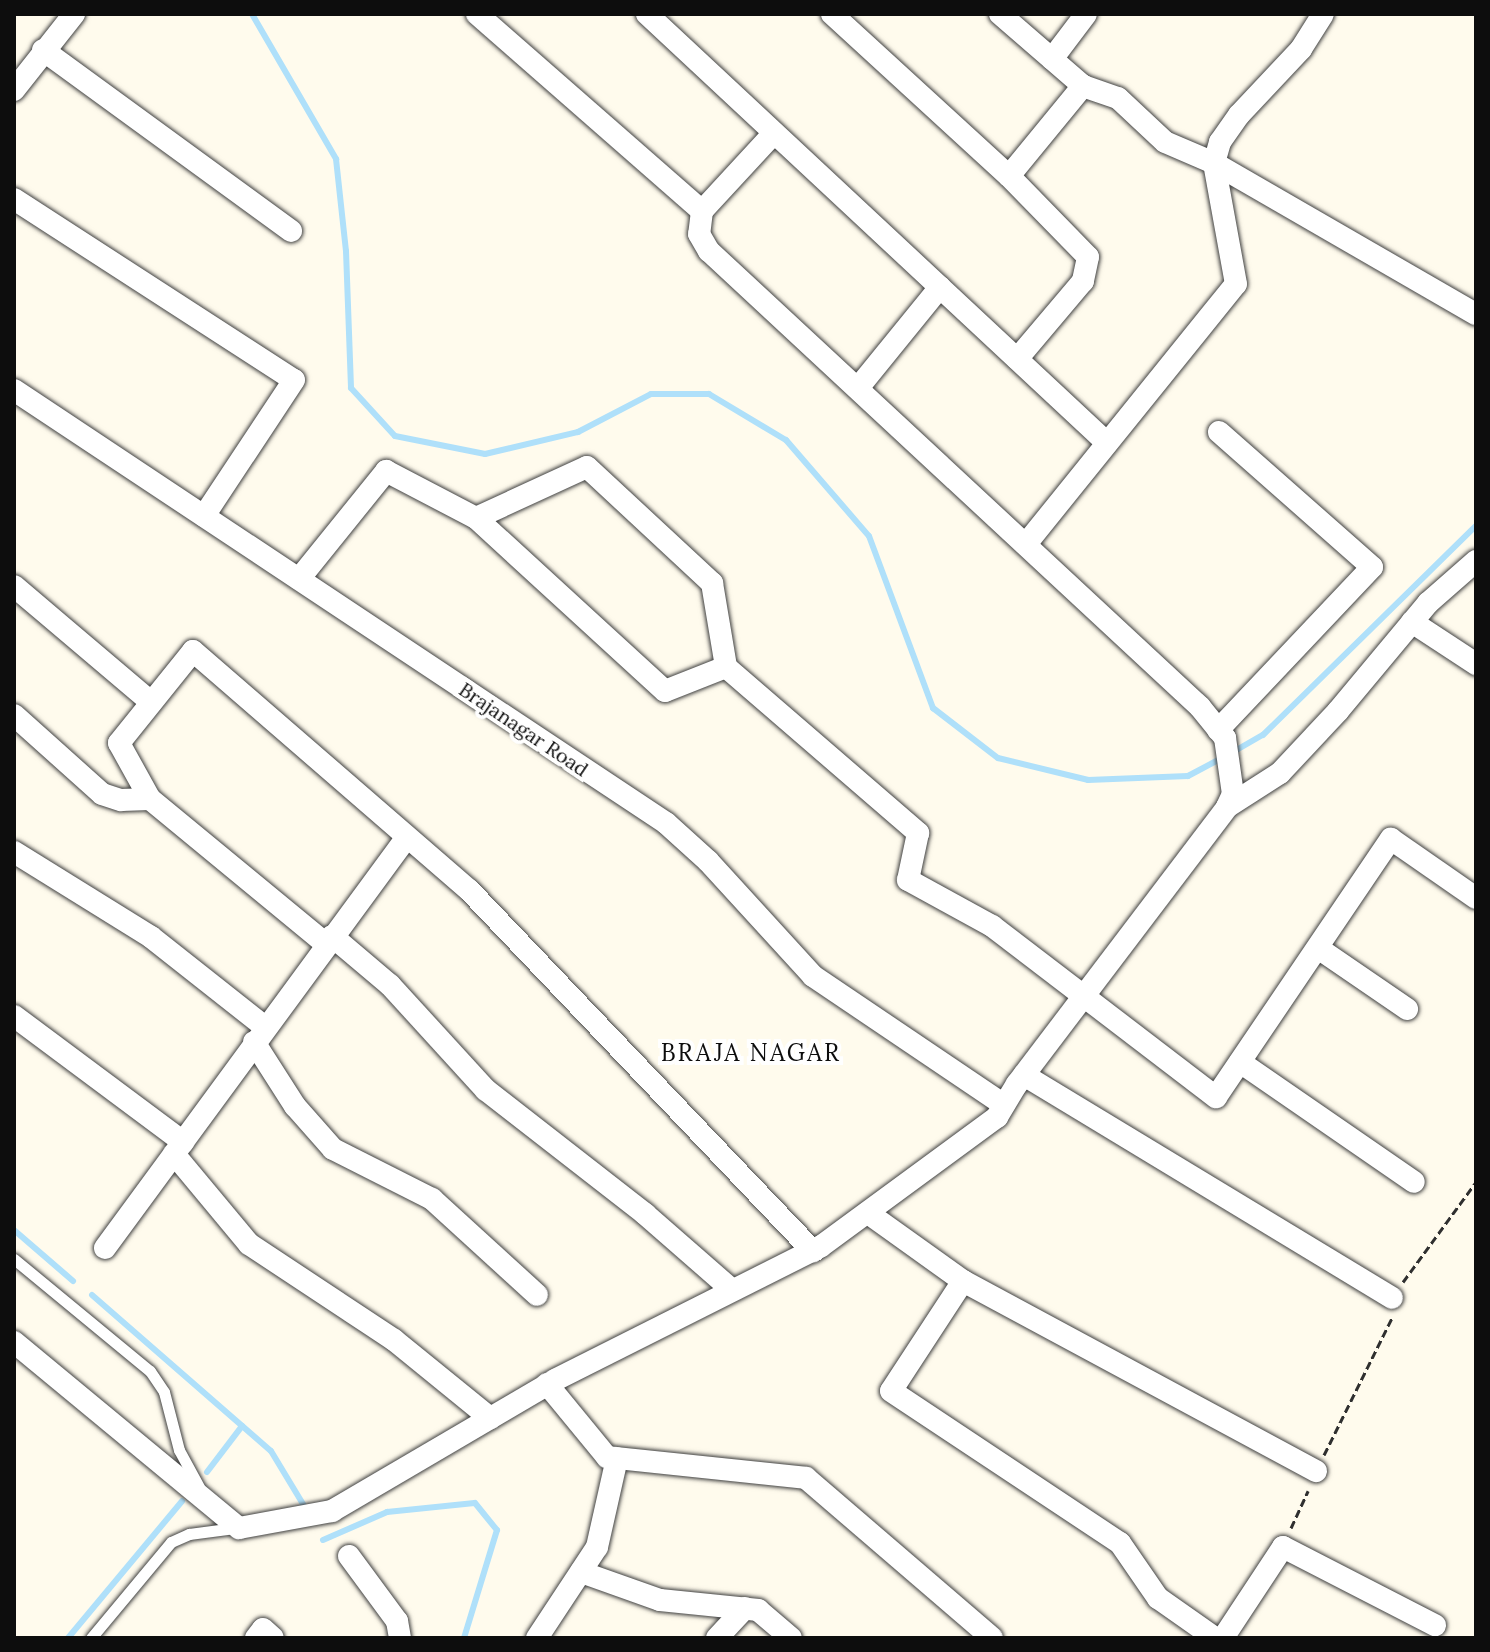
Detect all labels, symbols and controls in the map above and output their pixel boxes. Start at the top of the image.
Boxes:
street label: Brajanagar Road [455,677,593,781]
district label: BRAJA NAGAR [661,1039,841,1067]

